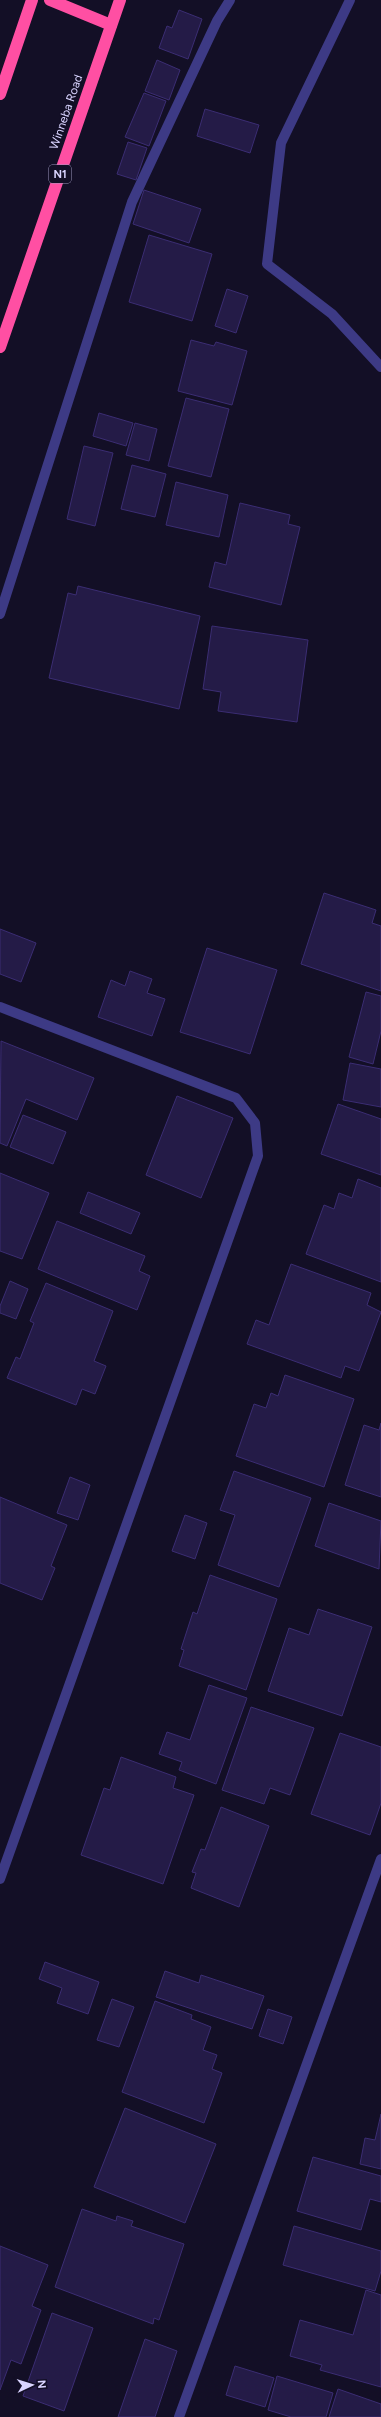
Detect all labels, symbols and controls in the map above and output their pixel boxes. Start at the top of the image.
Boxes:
street label: Winneba Road [47,73,85,151]
road number: N1 [49,165,71,183]
north arrow [12,2365,52,2405]
text: N [35,2380,48,2389]

